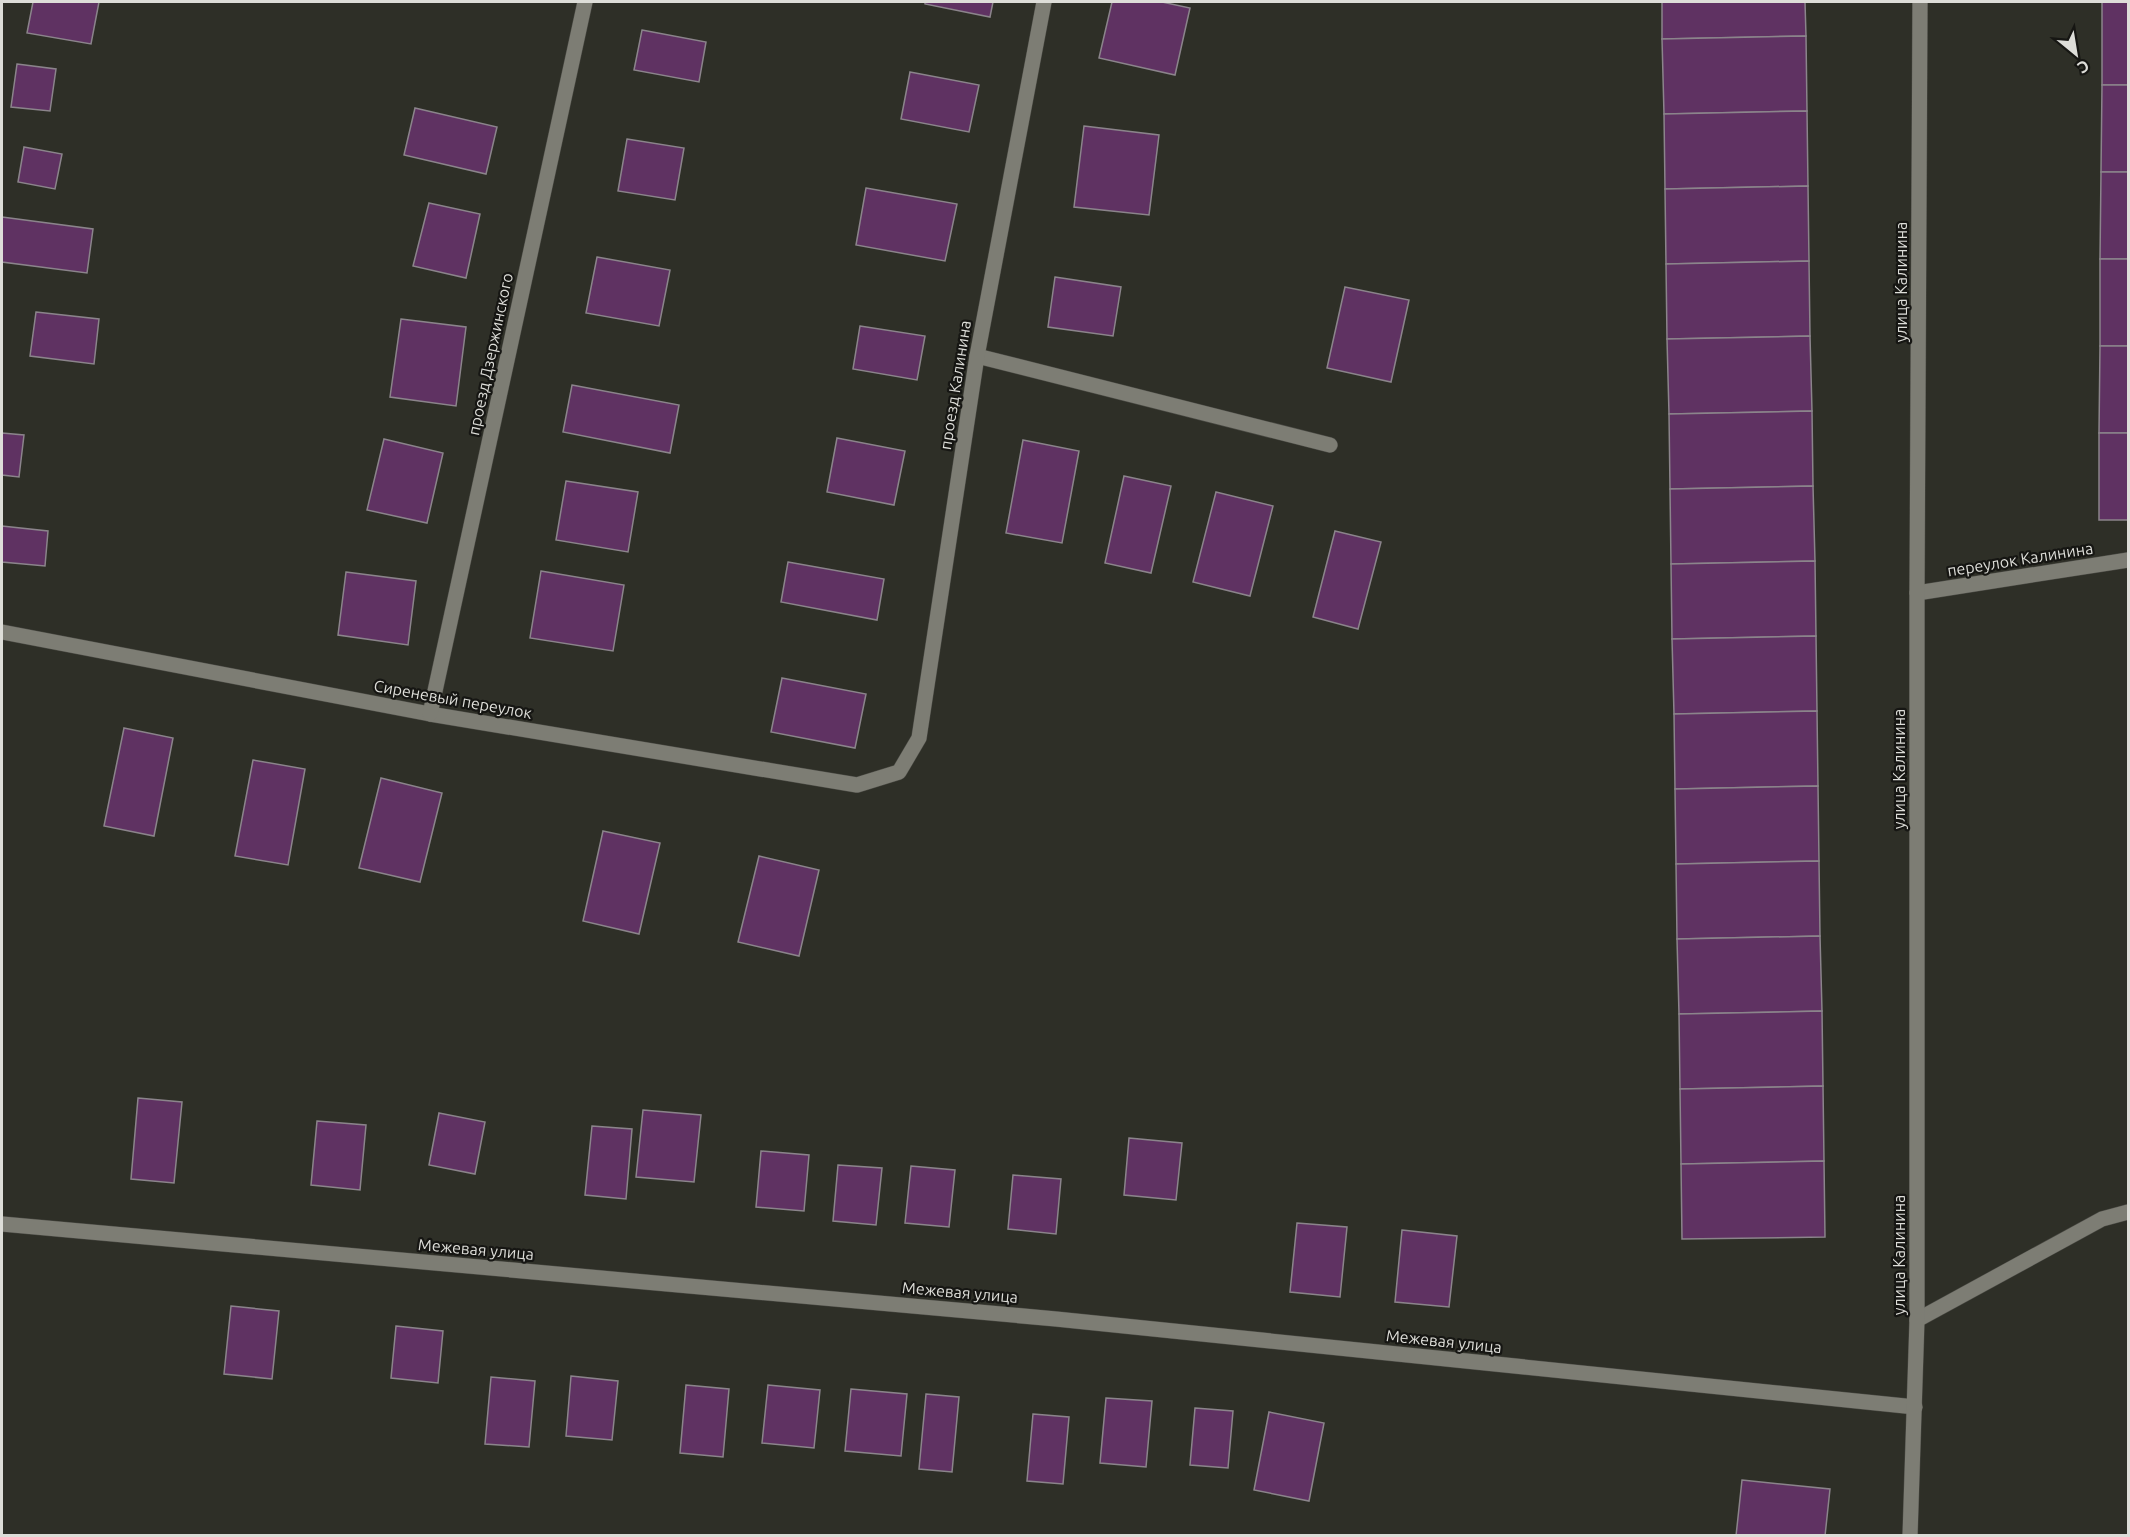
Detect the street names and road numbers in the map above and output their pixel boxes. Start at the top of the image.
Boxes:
street label: улица Калинина [1892,222,1910,342]
street label: проезд Дзержинского [464,271,516,437]
street label: проезд Калинина [936,319,974,451]
street label: переулок Калинина [1946,539,2094,579]
street label: Сиреневый переулок [373,676,533,722]
street label: улица Калинина [1890,709,1908,829]
street label: улица Калинина [1890,1195,1908,1315]
street label: Межевая улица [417,1235,535,1263]
street label: Межевая улица [901,1278,1019,1306]
street label: Межевая улица [1385,1326,1503,1356]

